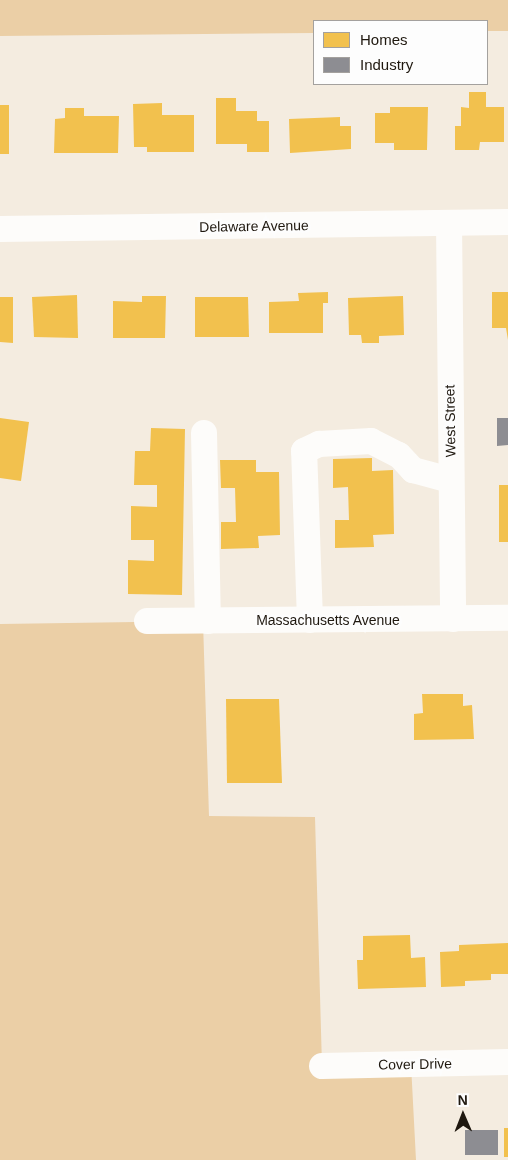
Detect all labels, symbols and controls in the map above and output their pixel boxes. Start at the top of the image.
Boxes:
legend [313,20,488,85]
text: Homes [360,31,408,48]
text: Industry [360,56,413,73]
street label: Delaware Avenue [199,217,309,235]
street label: West Street [441,384,459,458]
street label: Massachusetts Avenue [256,612,400,628]
street label: Cover Drive [378,1055,452,1073]
north arrow [438,1090,488,1140]
text: N [458,1092,468,1108]

